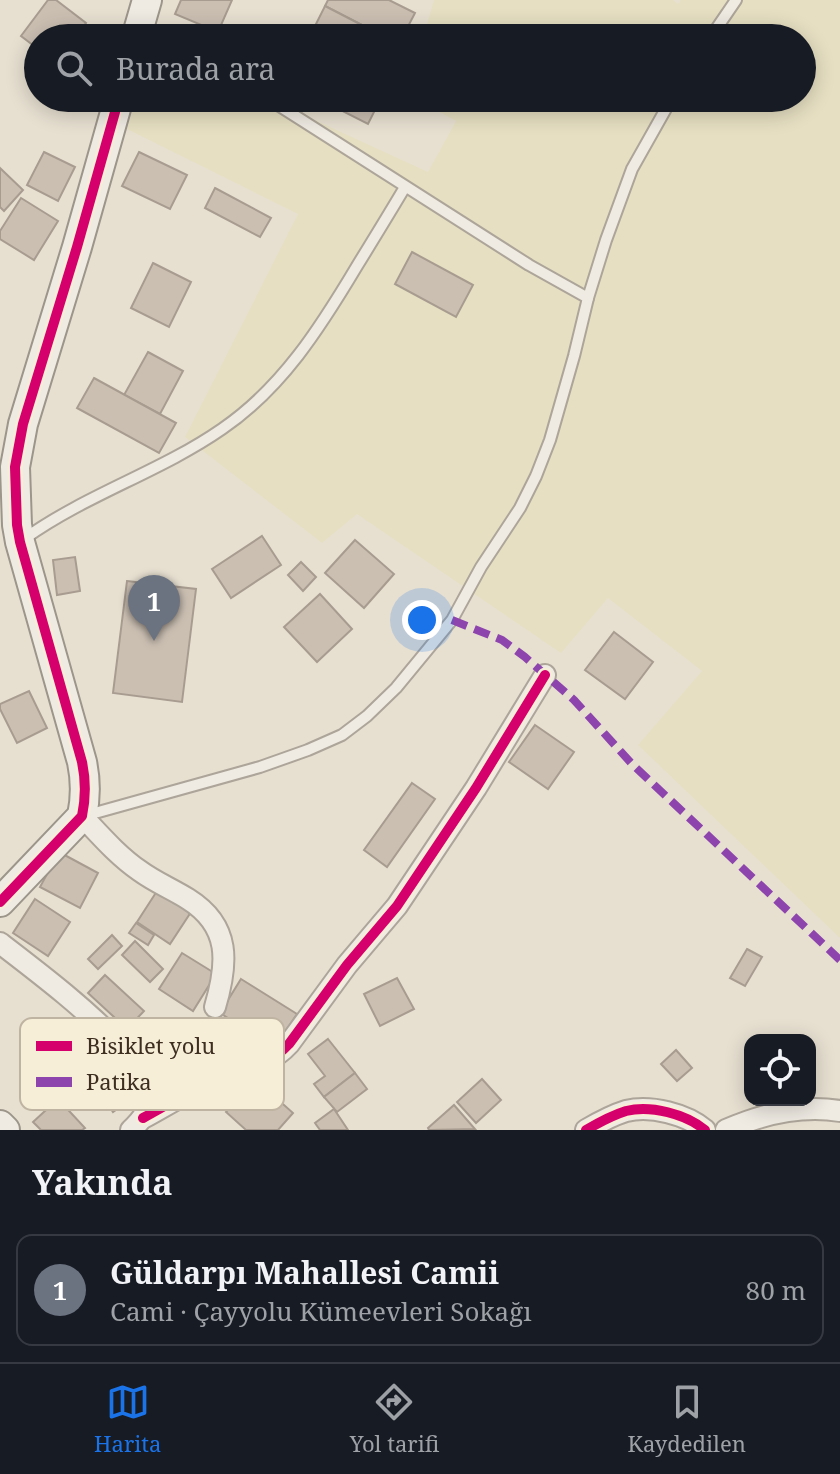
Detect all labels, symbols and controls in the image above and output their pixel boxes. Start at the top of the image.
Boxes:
search box [24,24,816,112]
icon: search [52,46,96,90]
text: Burada ara [116,48,276,89]
pin: 1 [128,575,180,641]
your location [402,600,442,640]
legend [20,1018,284,1110]
text: Bisiklet yolu [86,1030,215,1060]
map controls [744,1034,816,1106]
button: locate [744,1034,816,1106]
text: Patika [86,1066,152,1096]
text: Yakında [32,1159,173,1205]
text: Güldarpı Mahallesi Camii [110,1252,499,1293]
text: 1 [53,1272,67,1308]
text: 80 m [746,1272,806,1308]
text: Cami · Çayyolu Kümeevleri Sokağı [110,1293,532,1329]
tab: Harita [94,1380,161,1458]
tab: Yol tarifi [350,1380,439,1458]
tab: Kaydedilen [627,1380,746,1458]

